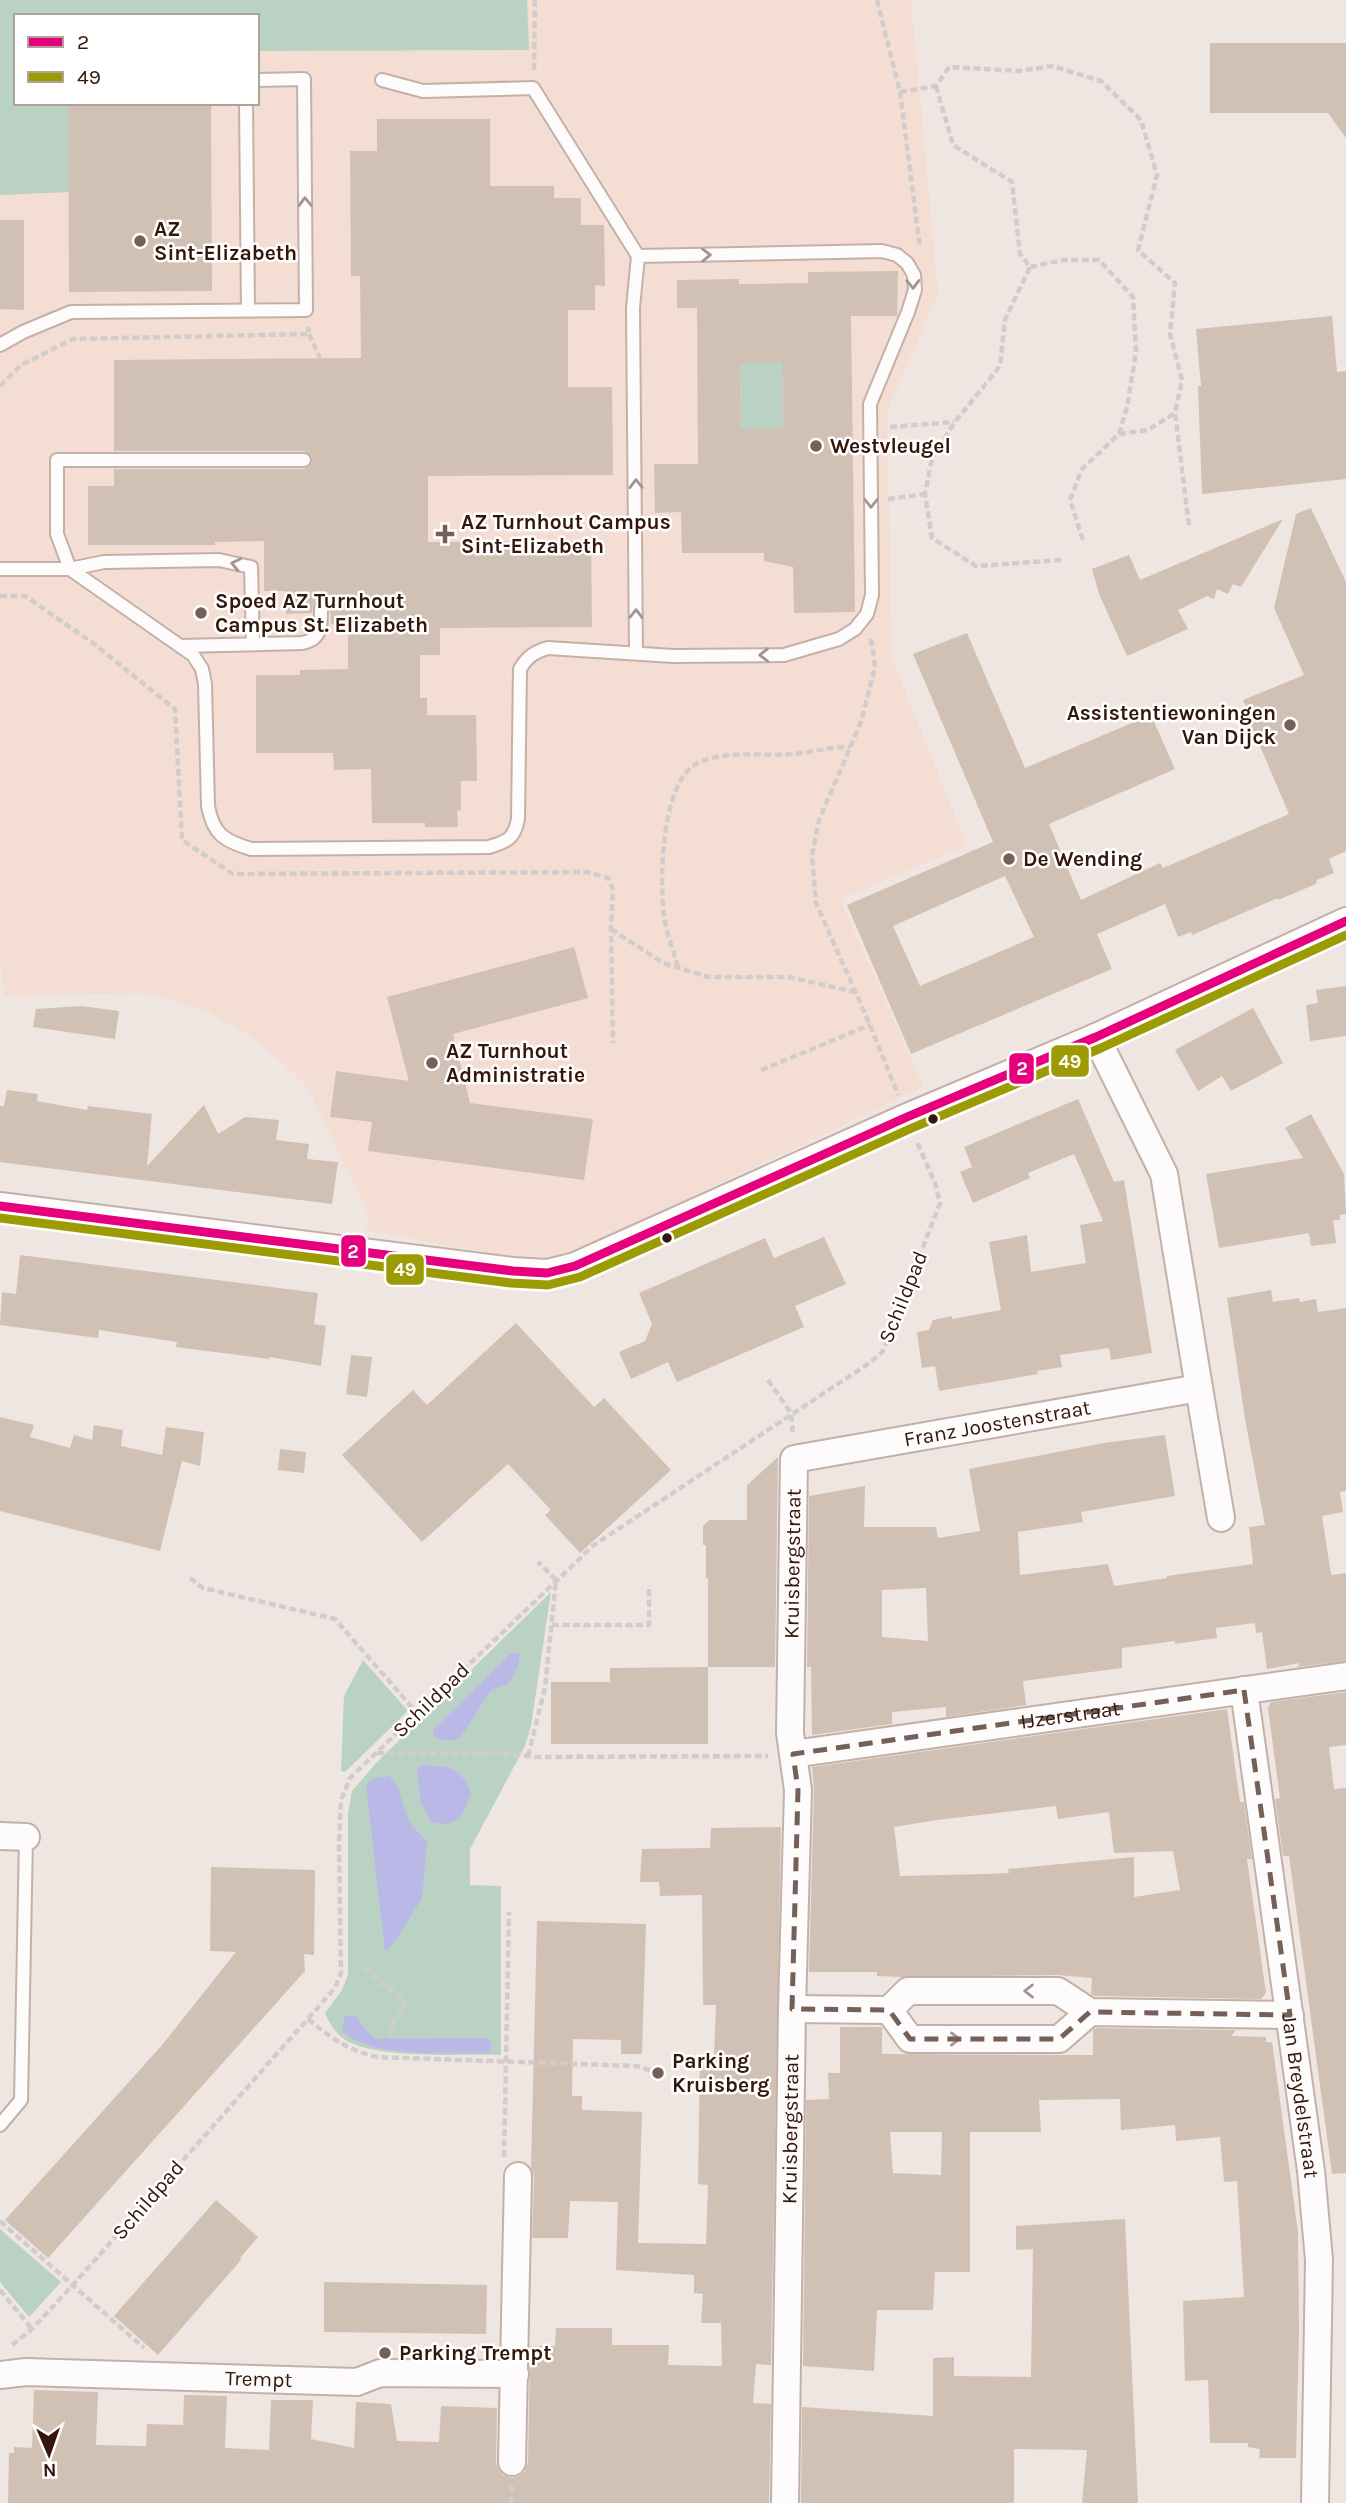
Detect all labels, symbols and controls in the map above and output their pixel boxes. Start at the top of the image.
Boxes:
legend [14,14,259,105]
text: 2 [77,30,89,54]
text: 49 [77,65,101,89]
one-way arrow [297,196,313,207]
place label: AZ Sint-Elizabeth [154,217,297,265]
marker: AZ Sint-Elizabeth [132,233,148,249]
one-way arrow [701,247,712,262]
one-way arrow [905,279,921,290]
place label: Westvleugel [830,434,951,458]
marker: Westvleugel [808,438,824,454]
one-way arrow [628,478,643,489]
one-way arrow [863,498,879,509]
place label: AZ Turnhout Campus Sint-Elizabeth [461,510,671,558]
marker: AZ Turnhout Campus Sint-Elizabeth [435,524,455,544]
one-way arrow [230,557,242,572]
place label: Spoed AZ Turnhout Campus St. Elizabeth [215,589,428,637]
marker: Spoed AZ Turnhout Campus St. Elizabeth [193,605,209,621]
one-way arrow [628,608,644,619]
one-way arrow [758,647,768,663]
place label: Assistentiewoningen Van Dijck [1067,701,1277,749]
marker: Assistentiewoningen Van Dijck [1282,717,1298,733]
place label: De Wending [1023,847,1142,871]
marker: De Wending [1001,851,1017,867]
place label: AZ Turnhout Administratie [446,1039,585,1087]
line badge: 49 [1050,1044,1090,1078]
text: 49 [1059,1051,1081,1073]
line badge: 2 [1008,1052,1035,1085]
marker: AZ Turnhout Administratie [424,1055,440,1071]
text: 2 [1016,1058,1028,1080]
unlabelled marker [926,1112,940,1126]
unlabelled marker [660,1231,674,1245]
line badge: 2 [340,1234,367,1268]
text: 2 [347,1241,359,1263]
street label: Schildpad [874,1248,932,1346]
line badge: 49 [385,1253,425,1286]
text: 49 [394,1259,416,1281]
street label: Franz Joostenstraat [902,1395,1093,1452]
street label: Kruisbergstraat [779,1488,806,1639]
street label: Schildpad [388,1658,474,1742]
street label: IJzerstraat [1019,1696,1122,1734]
one-way arrow [1023,1983,1033,1999]
street label: Jan Breydelstraat [1277,2012,1324,2179]
one-way arrow [950,2031,961,2047]
place label: Parking Kruisberg [672,2049,769,2097]
street label: Kruisbergstraat [777,2054,803,2204]
marker: Parking Kruisberg [650,2065,666,2081]
street label: Schildpad [107,2156,189,2244]
place label: Parking Trempt [399,2341,551,2365]
marker: Parking Trempt [377,2345,393,2361]
street label: Trempt [225,2366,293,2392]
north arrow [14,2419,84,2489]
text: N [42,2459,57,2481]

